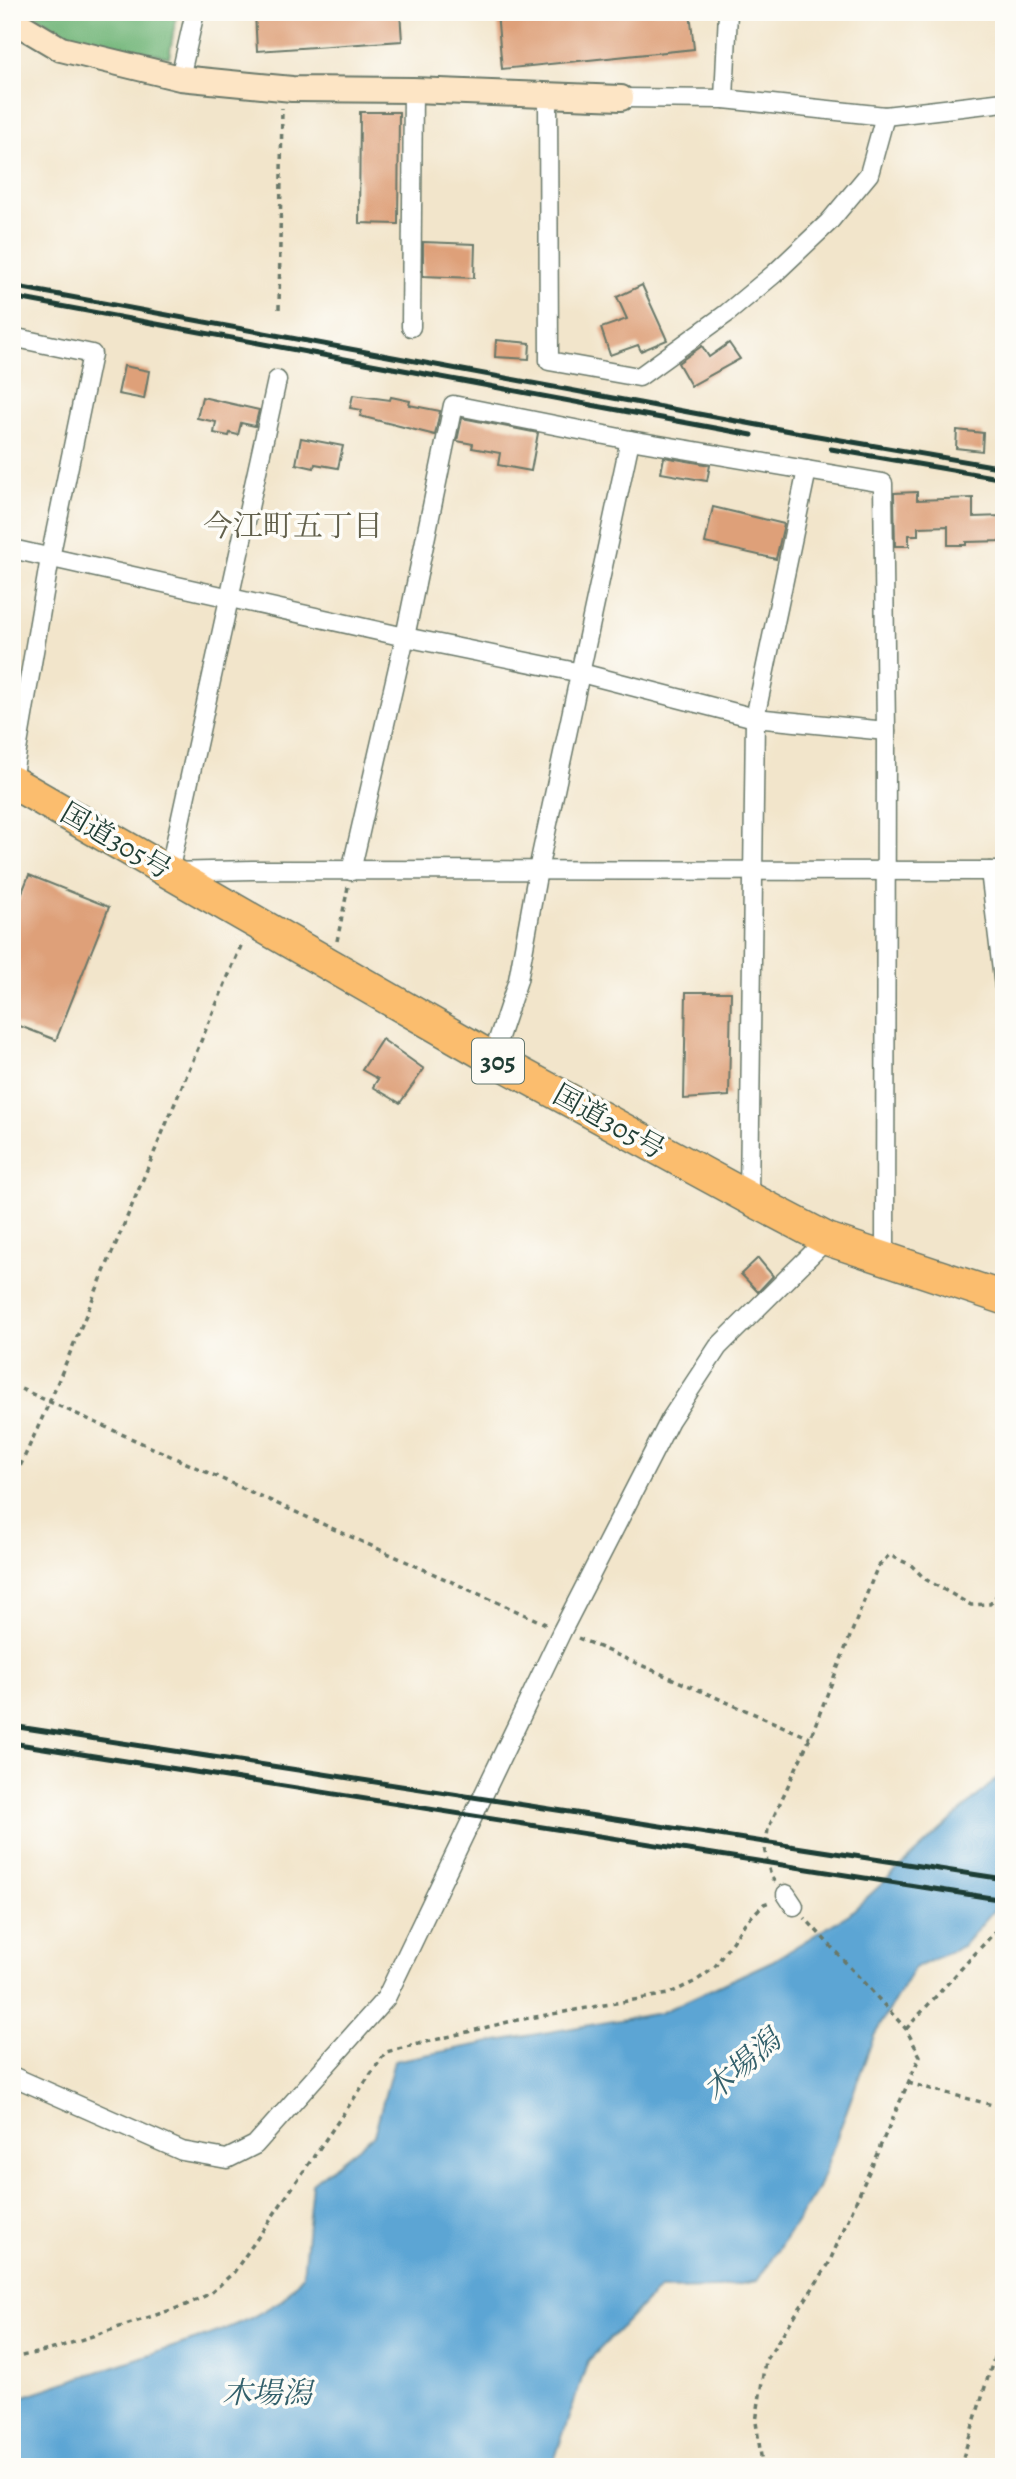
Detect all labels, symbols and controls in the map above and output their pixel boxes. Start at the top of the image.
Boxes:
district label: 今江町五丁目 [203,506,383,546]
street label: 国道305号 [53,794,179,888]
road number: 305 [472,1038,524,1084]
street label: 国道305号 [546,1076,672,1168]
water label: 木場潟 [695,2018,791,2110]
water label: 木場潟 [222,2373,315,2413]

